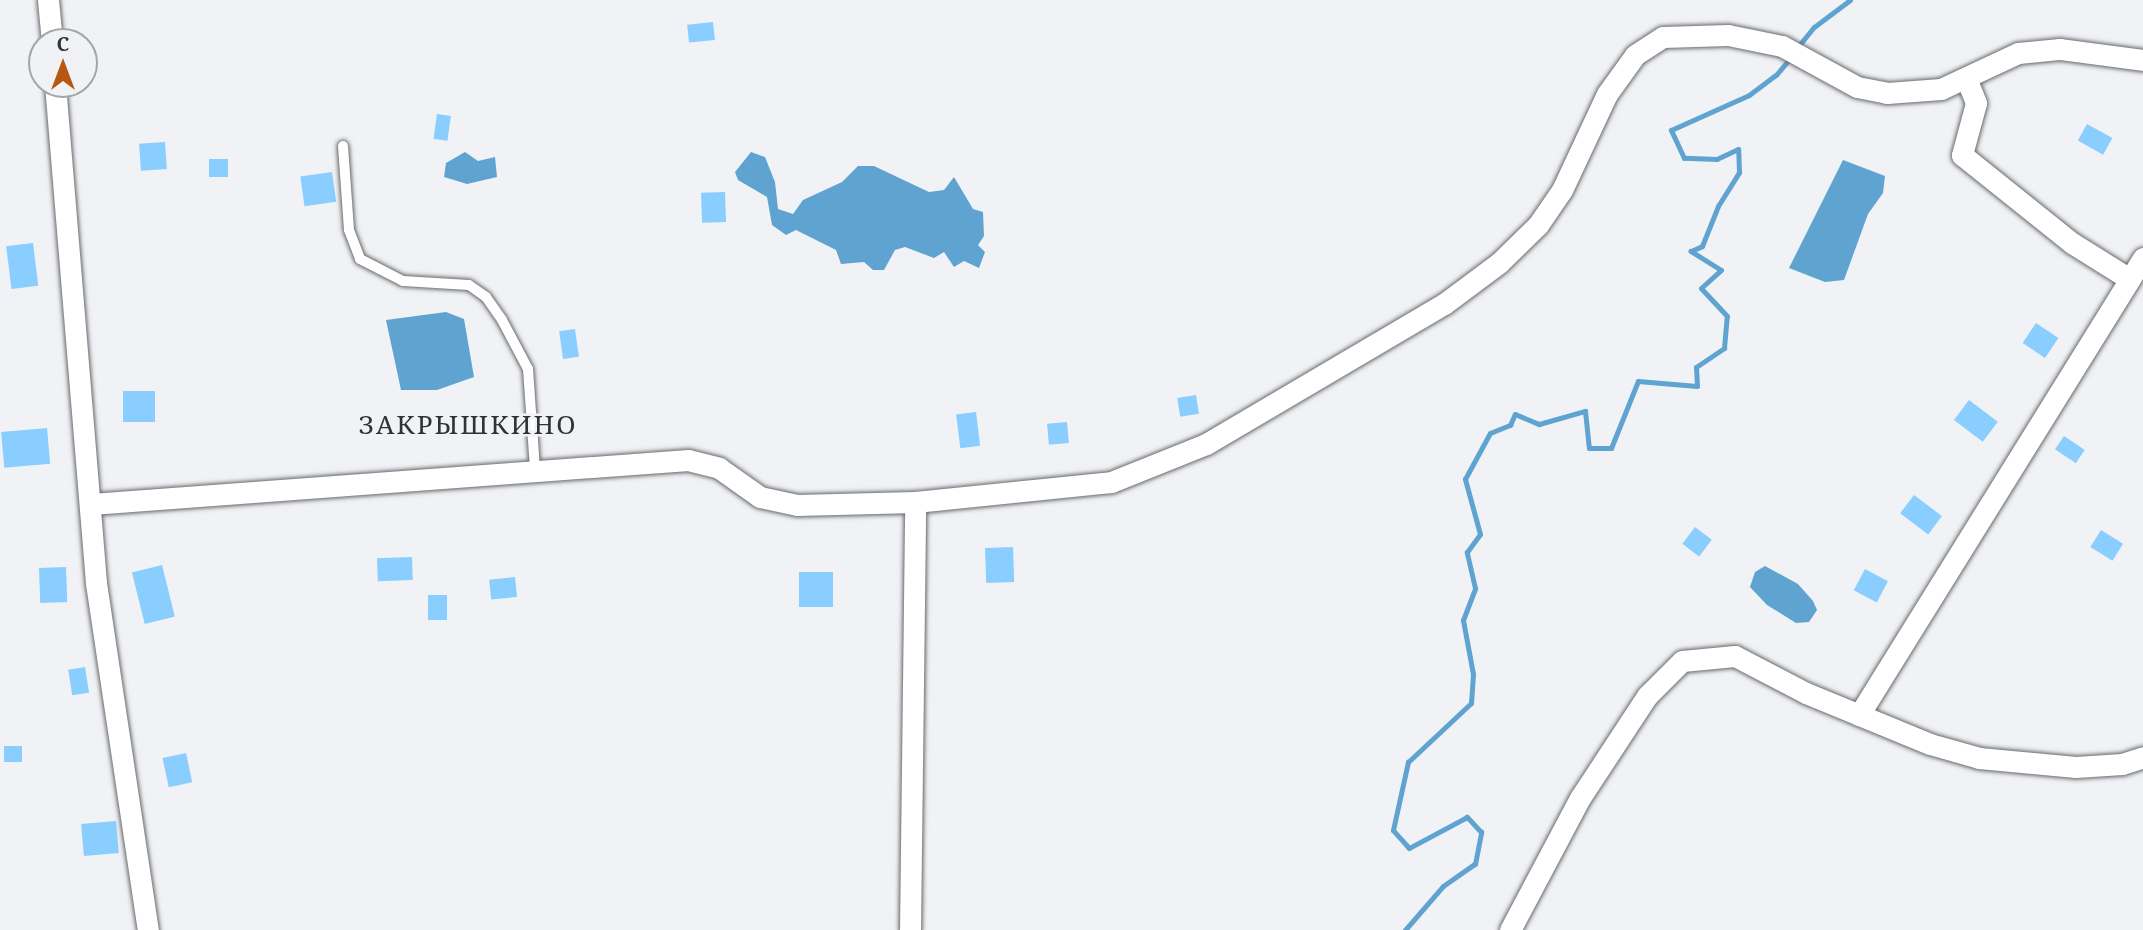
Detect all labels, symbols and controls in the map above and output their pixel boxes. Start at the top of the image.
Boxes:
north arrow [28,28,98,98]
text: С [57,31,69,57]
district label: ЗАКРЫШКИНО [360,409,576,441]

